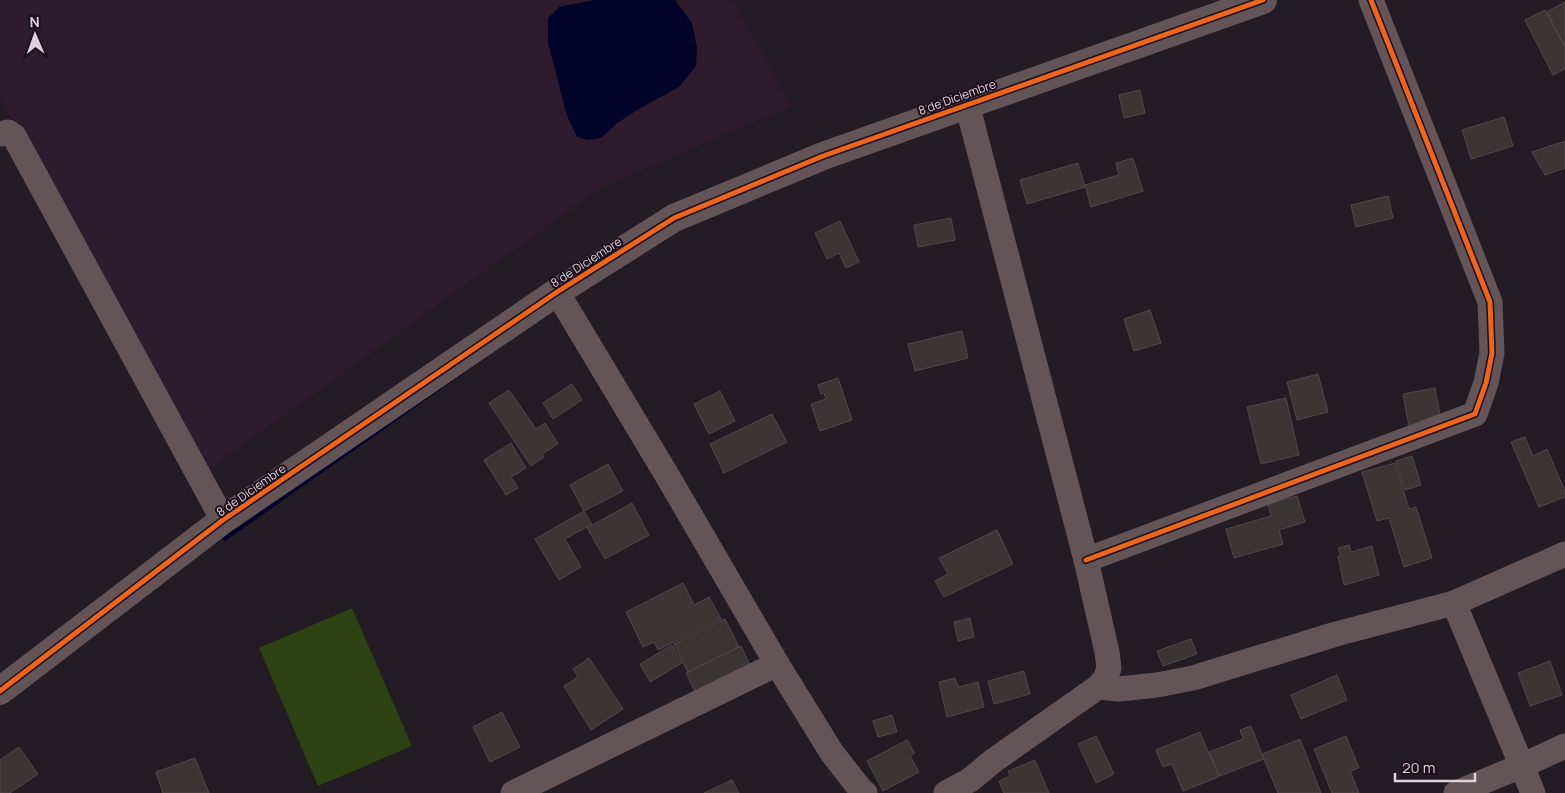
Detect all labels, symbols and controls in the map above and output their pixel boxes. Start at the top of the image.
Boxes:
north arrow [10,10,60,60]
text: N [29,12,40,31]
street label: 8 de Diciembre [916,75,998,119]
street label: 8 de Diciembre [547,233,625,291]
street label: 8 de Diciembre [213,460,289,520]
scale bar [1395,750,1475,782]
text: 20 m [1402,757,1435,778]

